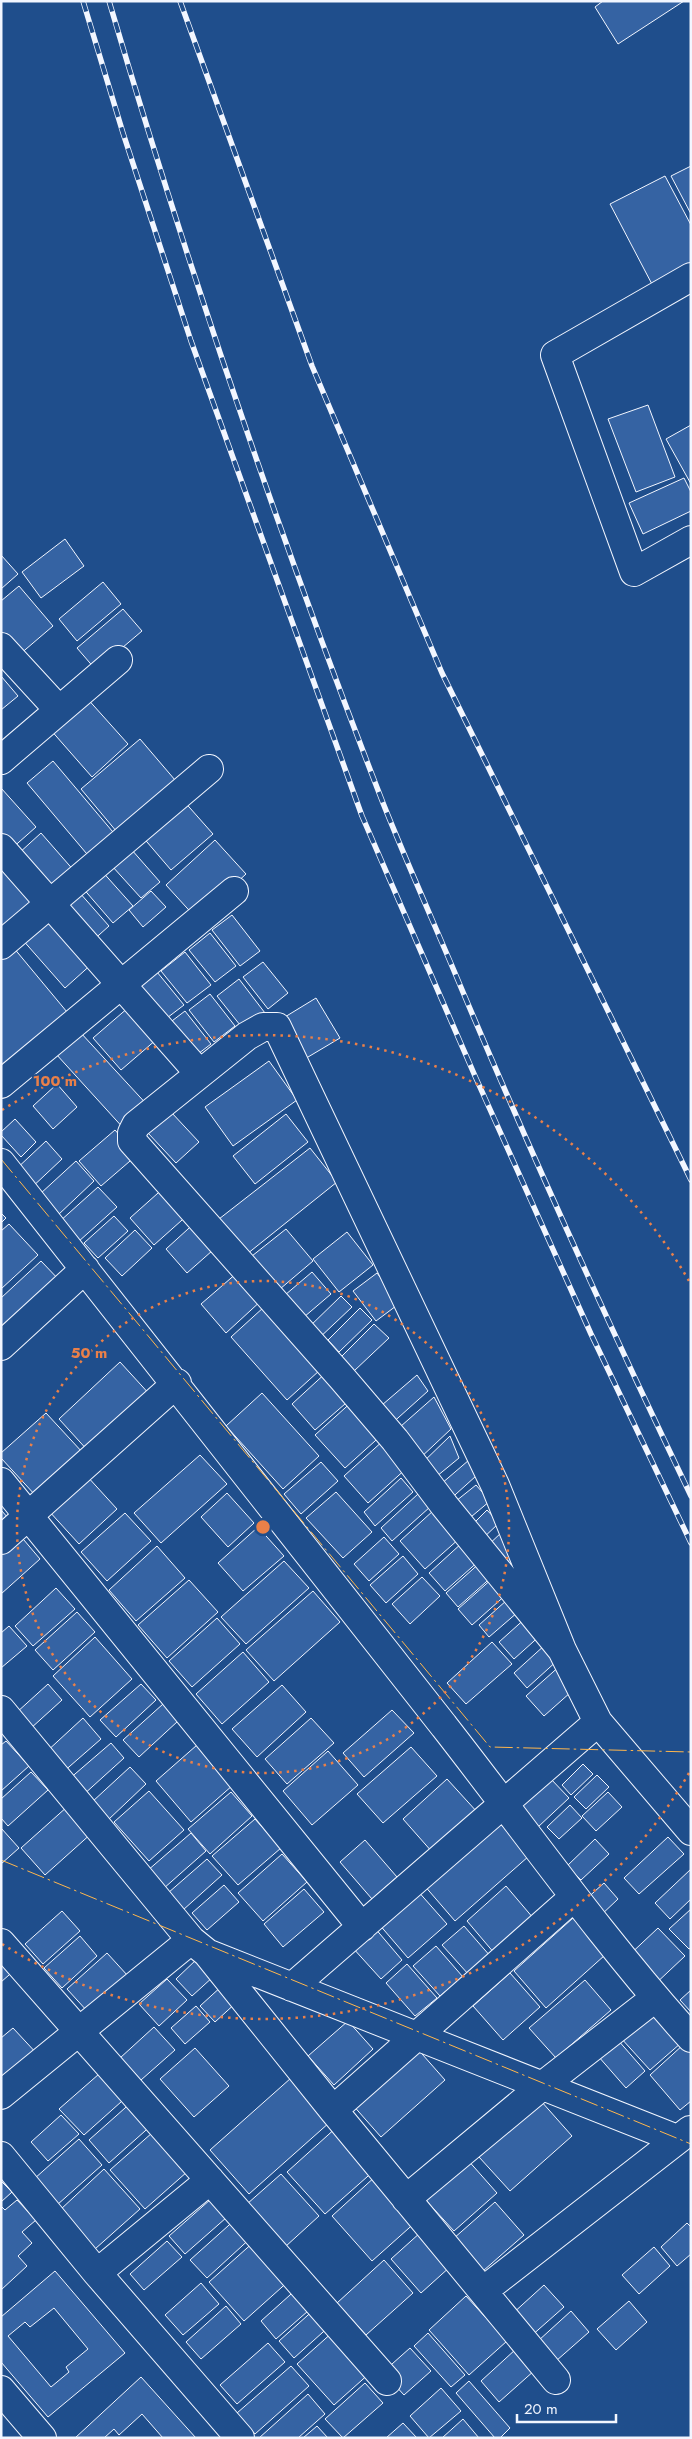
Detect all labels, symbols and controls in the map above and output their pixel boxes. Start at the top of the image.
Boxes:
text: 100 m [33,1070,77,1092]
text: 50 m [71,1342,107,1364]
centre of rings [254,1518,272,1536]
scale bar [517,2392,616,2424]
text: 20 m [524,2398,558,2420]

